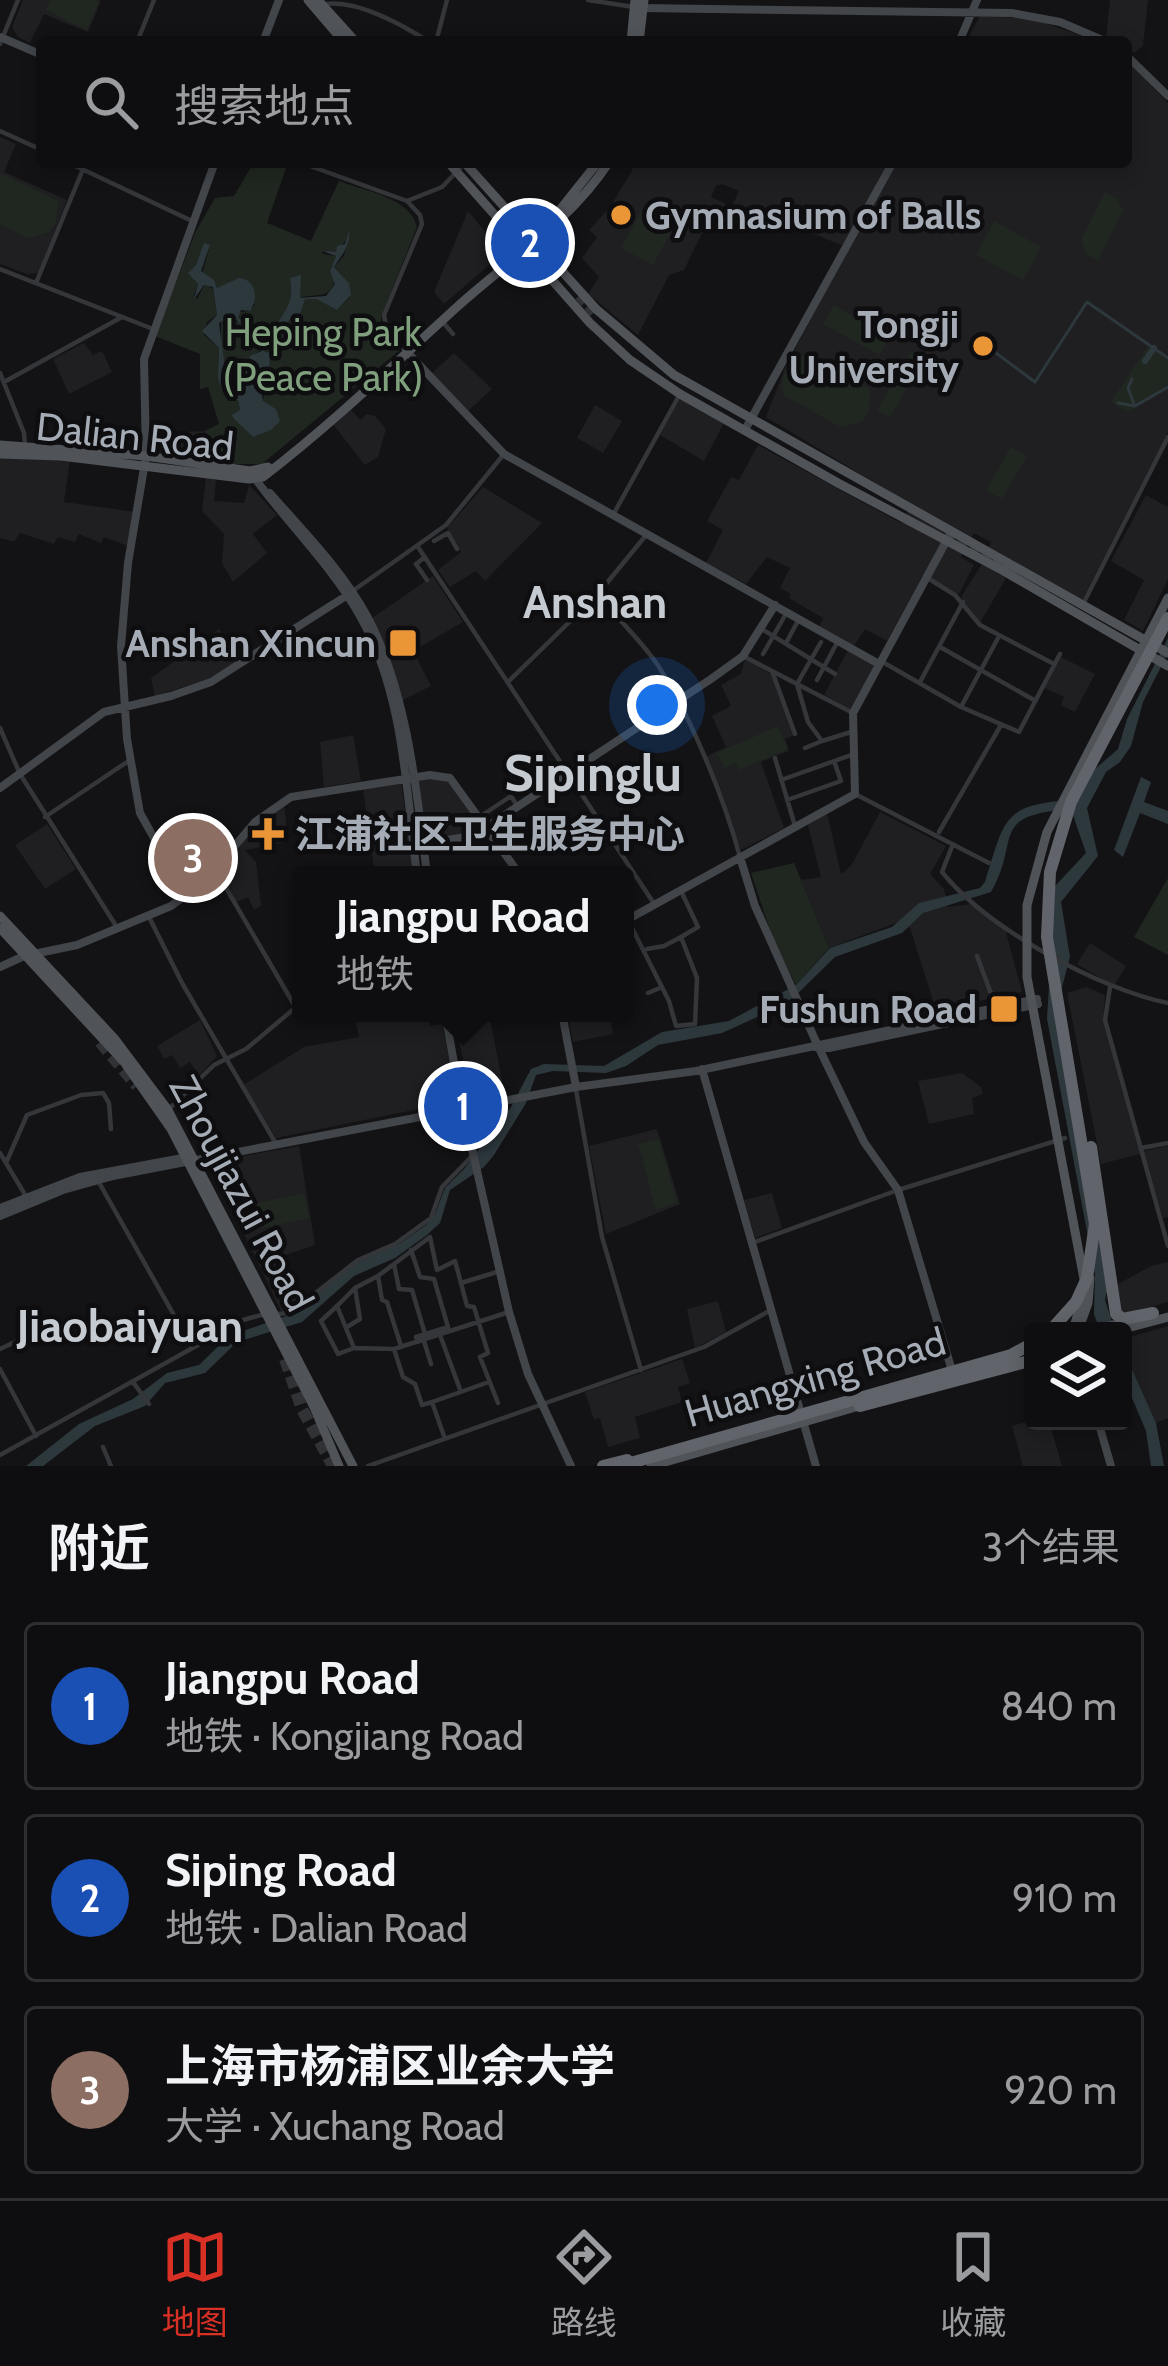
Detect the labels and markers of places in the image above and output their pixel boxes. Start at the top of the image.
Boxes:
place label: Gymnasium of Balls [645,191,981,239]
pin: 2 [491,198,569,288]
marker: Gymnasium of Balls [608,202,634,228]
place label: Tongji University [789,300,959,393]
marker: Tongji University [970,333,996,359]
place label: Anshan Xincun [125,619,376,667]
marker: Anshan Xincun [387,627,419,659]
place label: 江浦社区卫生服务中心 [295,810,685,858]
pin: 3 [154,813,232,903]
marker: 江浦社区卫生服务中心 [252,818,284,850]
place label: Fushun Road [759,985,977,1033]
marker: Fushun Road [988,993,1020,1025]
pin: 1 [424,1061,502,1151]

